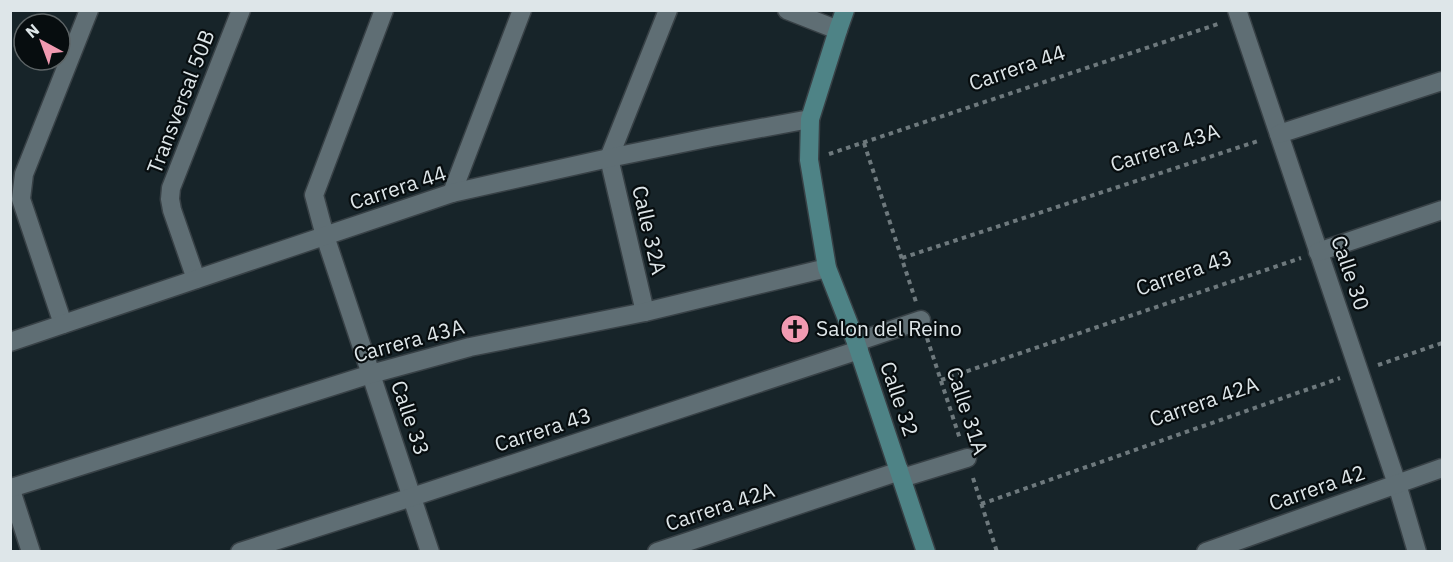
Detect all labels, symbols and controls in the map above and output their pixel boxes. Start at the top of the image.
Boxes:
north arrow [12,12,72,72]
text: N [21,19,43,42]
street label: Transversal 50B [140,26,220,178]
street label: Carrera 44 [965,38,1069,97]
street label: Carrera 43A [1106,116,1223,178]
street label: Carrera 44 [346,158,450,216]
street label: Calle 32A [626,182,674,277]
street label: Calle 30 [1325,232,1377,314]
street label: Carrera 43 [1132,243,1236,302]
street label: Carrera 43A [350,312,467,368]
church icon: Salon del Reino [779,313,811,345]
place label: Salon del Reino [816,314,962,342]
street label: Calle 32 [874,358,926,440]
street label: Calle 31A [941,363,995,458]
street label: Carrera 42A [1145,369,1262,433]
street label: Calle 33 [385,377,437,459]
street label: Carrera 43 [491,400,595,458]
street label: Carrera 42 [1265,458,1369,517]
street label: Carrera 42A [661,475,778,537]

